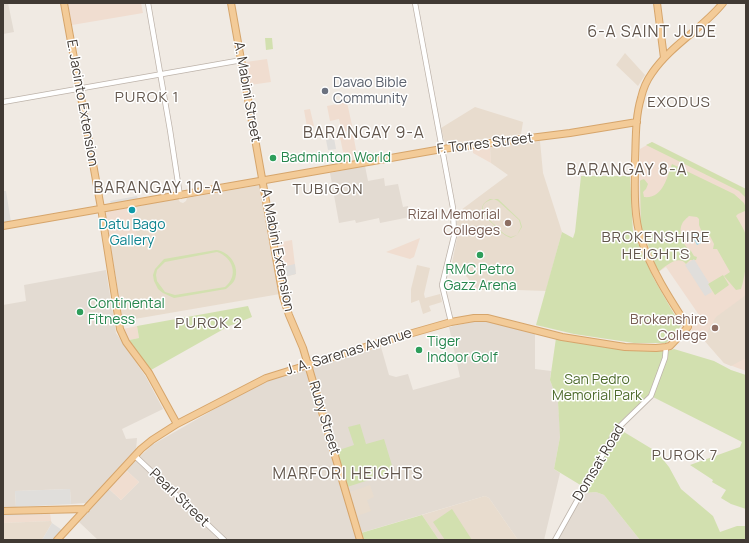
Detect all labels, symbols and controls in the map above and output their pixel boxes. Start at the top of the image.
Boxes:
district label: 6-A SAINT JUDE [587,23,717,43]
street label: E. Jacinto Extension [63,38,101,168]
street label: A. Mabini Street [230,40,264,144]
place label: Davao Bible Community [333,75,408,108]
marker: Davao Bible Community [320,86,330,96]
district label: PUROK 1 [115,89,179,107]
district label: EXODUS [647,94,711,112]
district label: BARANGAY 9-A [303,124,425,144]
street label: F. Torres Street [436,130,534,158]
place label: Badminton World [281,150,391,166]
marker: Badminton World [268,153,278,163]
district label: BARANGAY 8-A [566,161,688,181]
district label: BARANGAY 10-A [94,179,222,199]
district label: TUBIGON [293,181,363,199]
street label: A. Mabini Extension [257,187,297,313]
marker: Datu Bago Gallery [127,205,137,215]
place label: Rizal Memorial Colleges [408,207,500,240]
place label: Datu Bago Gallery [99,217,165,250]
marker: Rizal Memorial Colleges [503,218,513,228]
district label: BROKENSHIRE HEIGHTS [601,229,711,264]
marker: RMC Petro Gazz Arena [475,250,485,260]
place label: RMC Petro Gazz Arena [443,262,517,294]
place label: Continental Fitness [88,296,165,328]
marker: Continental Fitness [75,307,85,317]
place label: Brokenshire College [630,312,707,344]
district label: PUROK 2 [175,315,243,333]
marker: Brokenshire College [710,323,720,333]
street label: J. A. Sarenas Avenue [284,325,414,379]
place label: Tiger Indoor Golf [427,334,498,366]
marker: Tiger Indoor Golf [414,345,424,355]
park label: San Pedro Memorial Park [552,372,642,404]
street label: Ruby Street [305,379,343,457]
street label: Domsat Road [570,422,628,504]
district label: PUROK 7 [652,447,718,465]
street label: Pearl Street [146,465,212,531]
district label: MARFORI HEIGHTS [273,465,423,485]

